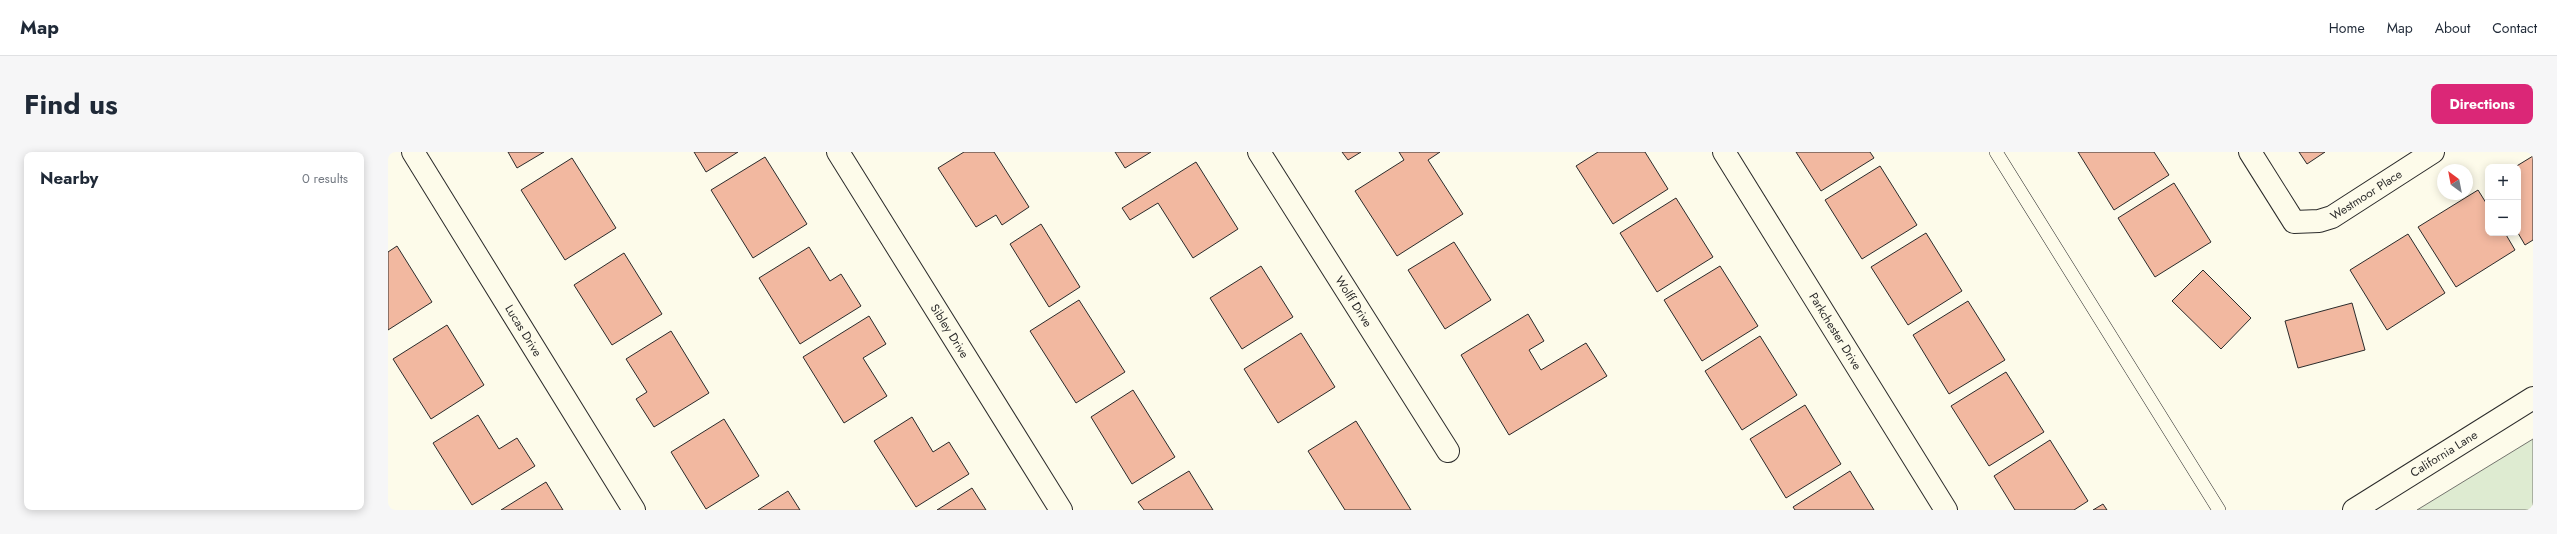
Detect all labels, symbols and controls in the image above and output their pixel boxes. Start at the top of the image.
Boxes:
text: Map [20,14,59,41]
text: Home [2329,18,2365,38]
text: Map [2387,18,2413,38]
text: About [2435,18,2470,38]
text: Contact [2492,18,2537,38]
text: Find us [24,84,118,125]
button: Directions [2431,84,2533,124]
north arrow [2437,164,2473,200]
map controls [2485,164,2521,236]
button: + [2485,164,2521,200]
street label: Westmoor Place [2327,165,2406,225]
text: Nearby [40,166,98,190]
text: 0 results [302,169,348,188]
button: − [2485,200,2521,236]
street label: Wolff Drive [1331,273,1377,331]
street label: Parkchester Drive [1804,289,1866,373]
street label: Sibley Drive [926,300,973,362]
street label: Lucas Drive [500,301,546,360]
street label: California Lane [2407,426,2481,482]

